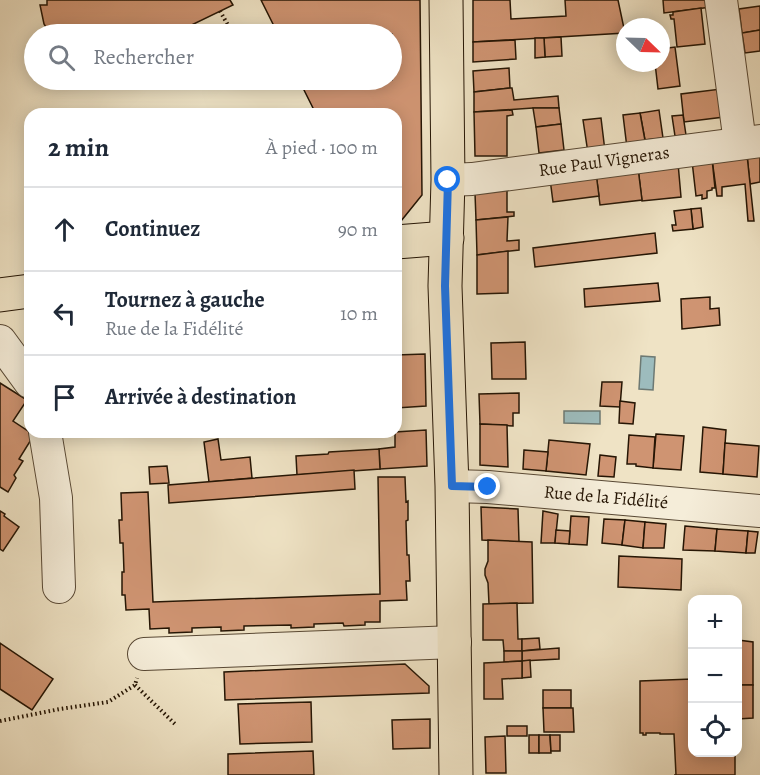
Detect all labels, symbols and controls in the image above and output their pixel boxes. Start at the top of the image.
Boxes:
north arrow [616,18,670,72]
search box [24,24,402,90]
icon: search [45,41,78,74]
text: Rechercher [93,42,194,72]
text: 2 min [48,130,109,165]
text: À pied · 100 m [266,134,378,161]
street label: Rue Paul Vigneras [537,140,671,182]
route start [434,166,460,192]
icon: ahead [48,213,81,246]
text: Continuez [105,214,200,244]
text: 90 m [338,216,378,243]
text: Tournez à gauche [105,285,265,315]
icon: left [48,297,81,330]
text: 10 m [340,300,378,327]
text: Rue de la Fidélité [105,315,243,342]
icon: arrive [48,381,81,414]
text: Arrivée à destination [105,382,296,412]
route end [474,473,500,499]
street label: Rue de la Fidélité [543,480,669,514]
map controls [688,595,742,757]
button: + [688,595,742,649]
button: − [688,649,742,703]
button: locate [688,703,742,757]

